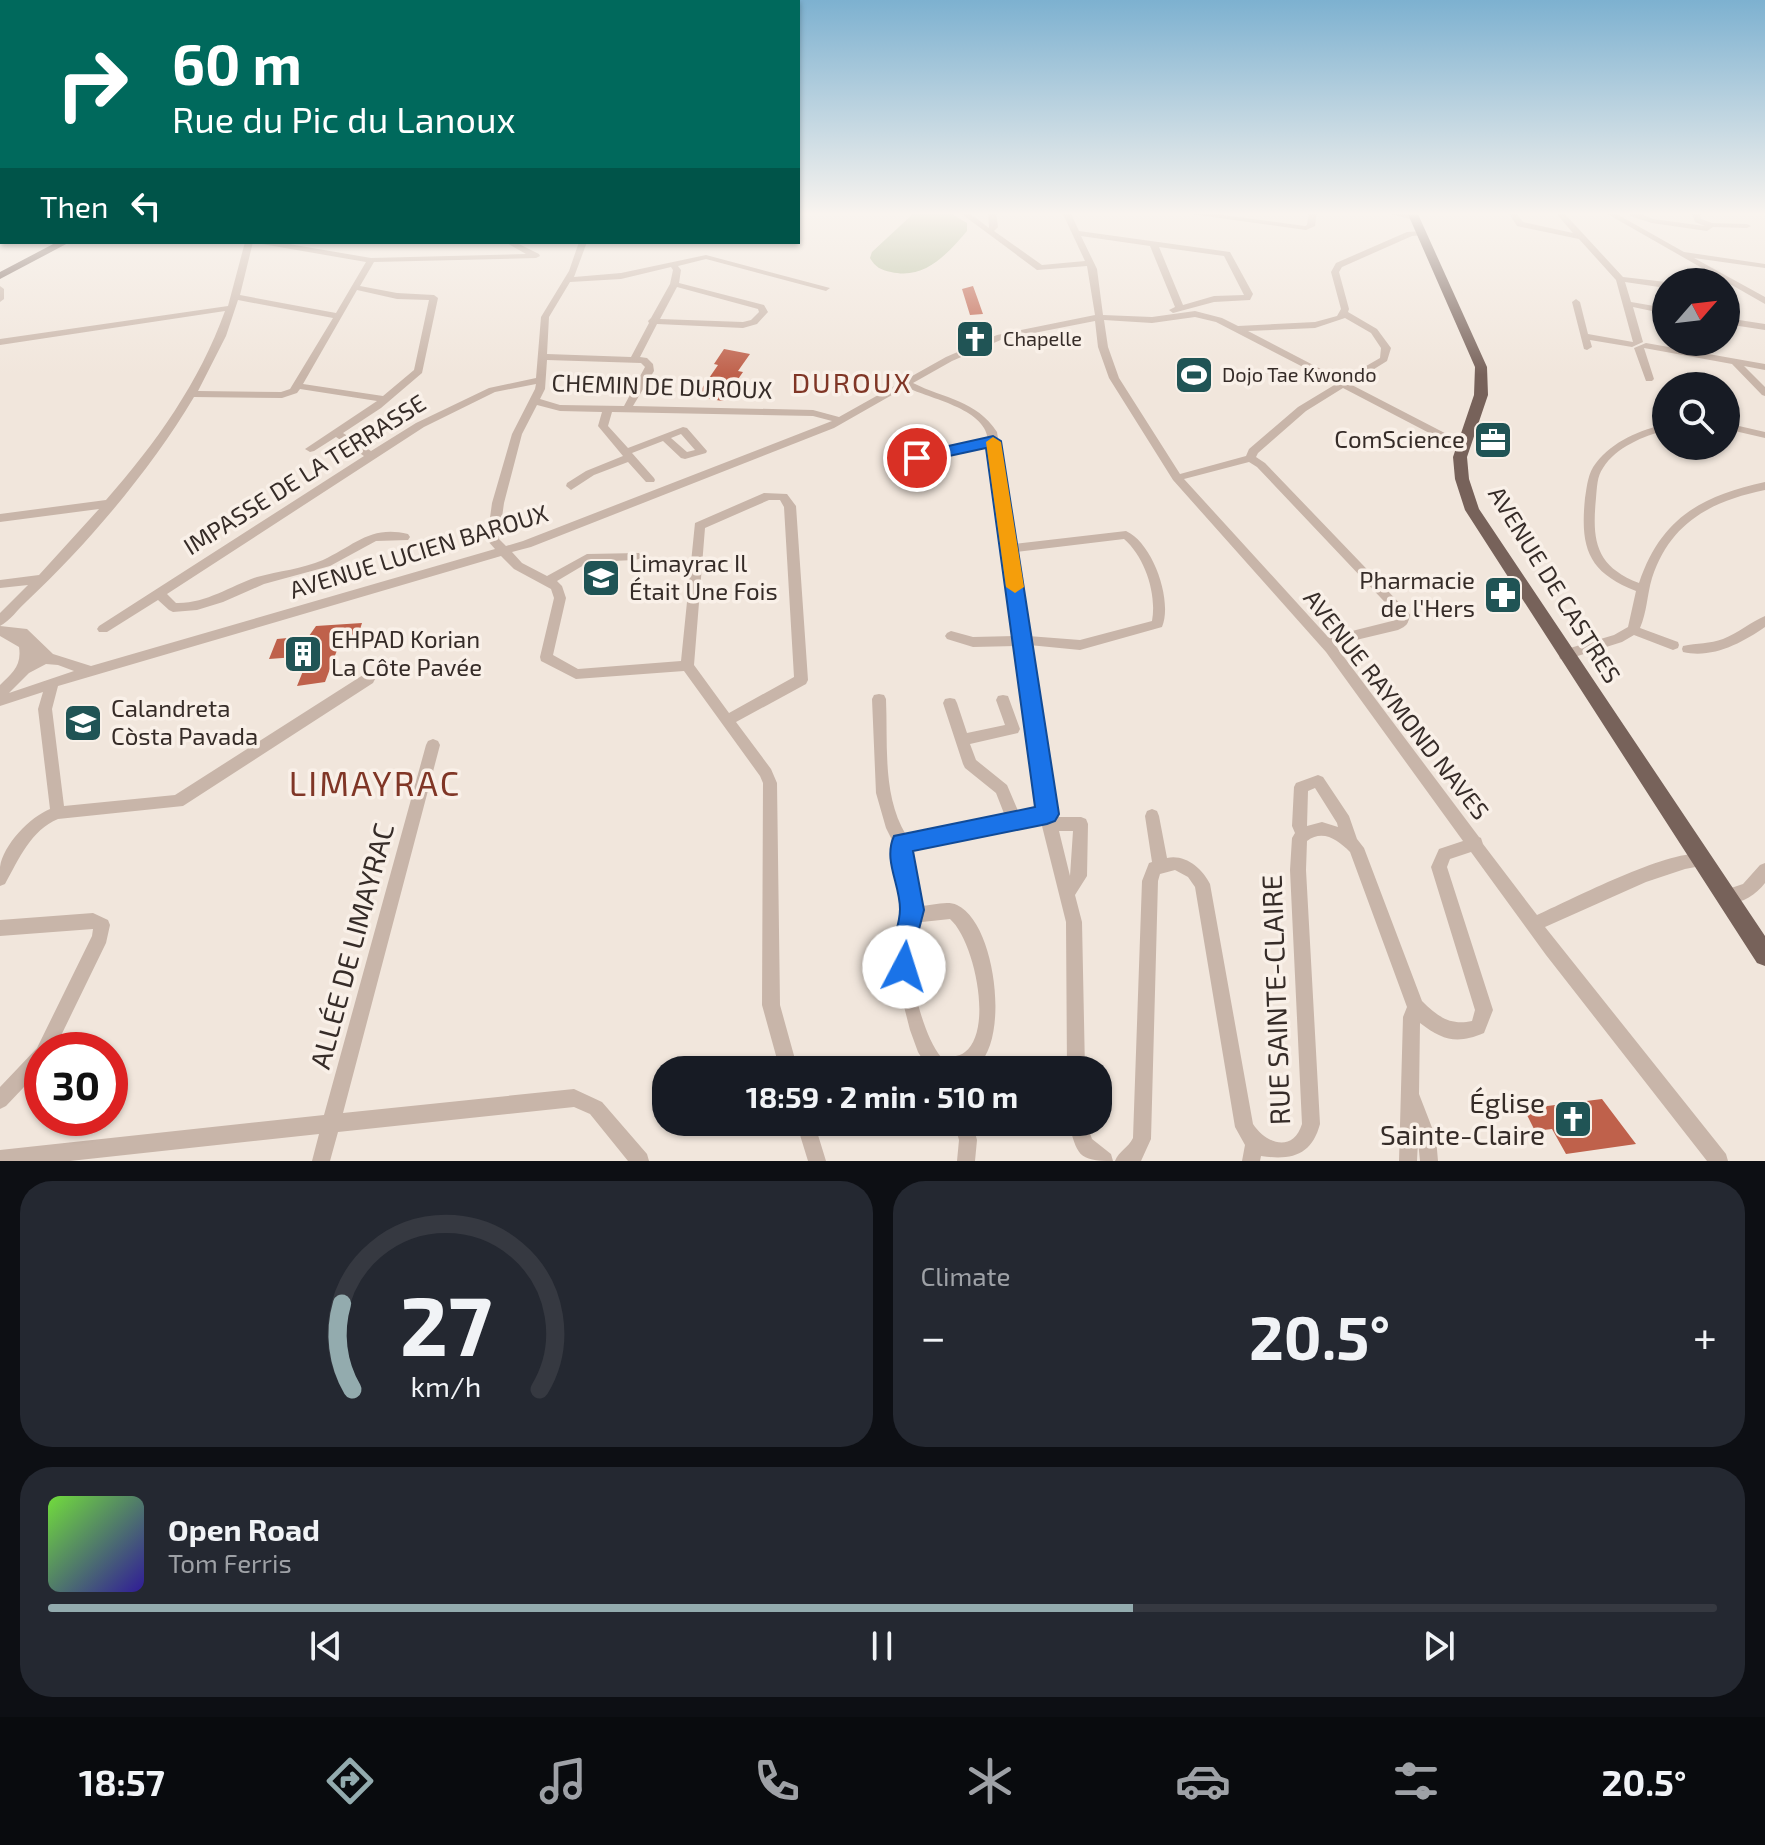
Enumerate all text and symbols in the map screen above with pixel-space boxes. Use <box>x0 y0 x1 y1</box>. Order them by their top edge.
text: 60 m <box>172 29 302 96</box>
icon: right <box>40 32 144 136</box>
text: Rue du Pic du Lanoux <box>172 97 515 140</box>
icon: left <box>124 184 168 228</box>
text: Then <box>40 188 108 224</box>
north arrow <box>1652 268 1740 356</box>
map controls <box>1652 268 1740 460</box>
church icon: Chapelle <box>954 318 996 360</box>
place label: Chapelle <box>1003 326 1082 350</box>
sports icon: Dojo Tae Kwondo <box>1173 354 1215 396</box>
place label: Dojo Tae Kwondo <box>1222 362 1377 386</box>
district label: DUROUX <box>791 365 913 399</box>
street label: CHEMIN DE DUROUX <box>551 367 773 404</box>
button: search <box>1652 372 1740 460</box>
street label: IMPASSE DE LA TERRASSE <box>178 387 431 560</box>
office icon: ComScience <box>1472 419 1514 461</box>
pin <box>883 424 951 492</box>
place label: ComScience <box>1334 424 1465 453</box>
icon: arrive <box>895 436 939 480</box>
street label: AVENUE DE CASTRES <box>1483 481 1628 688</box>
street label: AVENUE LUCIEN BAROUX <box>286 497 552 604</box>
place label: Limayrac Il Était Une Fois <box>629 548 778 605</box>
school or university icon: Limayrac Il Était Une Fois <box>580 557 622 599</box>
place label: Pharmacie de l'Hers <box>1359 565 1475 622</box>
pharmacy icon: Pharmacie de l'Hers <box>1482 574 1524 616</box>
street label: AVENUE RAYMOND NAVES <box>1298 583 1496 825</box>
place label: EHPAD Korian La Côte Pavée <box>331 624 482 681</box>
building icon: EHPAD Korian La Côte Pavée <box>282 633 324 675</box>
place label: Calandreta Còsta Pavada <box>111 693 258 750</box>
school or university icon: Calandreta Còsta Pavada <box>62 702 104 744</box>
district label: LIMAYRAC <box>289 762 461 803</box>
street label: ALLÉE DE LIMAYRAC <box>302 819 400 1072</box>
street label: RUE SAINTE-CLAIRE <box>1254 874 1296 1126</box>
position arrow <box>862 925 946 1009</box>
speed limit sign: 30 <box>24 1032 128 1136</box>
text: 18:59 · 2 min · 510 m <box>746 1078 1018 1114</box>
place label: Église Sainte-Claire <box>1380 1085 1545 1151</box>
church icon: Église Sainte-Claire <box>1552 1098 1594 1140</box>
text: Climate <box>921 1260 1010 1291</box>
text: 27 <box>400 1273 492 1373</box>
text: 20.5° <box>1249 1300 1390 1372</box>
text: − <box>921 1309 946 1362</box>
text: + <box>1693 1309 1717 1362</box>
text: km/h <box>411 1368 482 1403</box>
text: Open Road <box>168 1511 320 1547</box>
text: Tom Ferris <box>168 1547 292 1578</box>
icon: previous <box>304 1624 348 1668</box>
icon: pause <box>860 1624 904 1668</box>
icon: next <box>1417 1624 1461 1668</box>
icon: directions <box>322 1753 378 1809</box>
icon: music <box>535 1753 591 1809</box>
icon: phone <box>749 1753 805 1809</box>
icon: climate <box>962 1753 1018 1809</box>
icon: car <box>1175 1753 1231 1809</box>
icon: filters <box>1388 1753 1444 1809</box>
text: 18:57 <box>79 1760 165 1803</box>
text: 20.5° <box>1602 1760 1686 1803</box>

